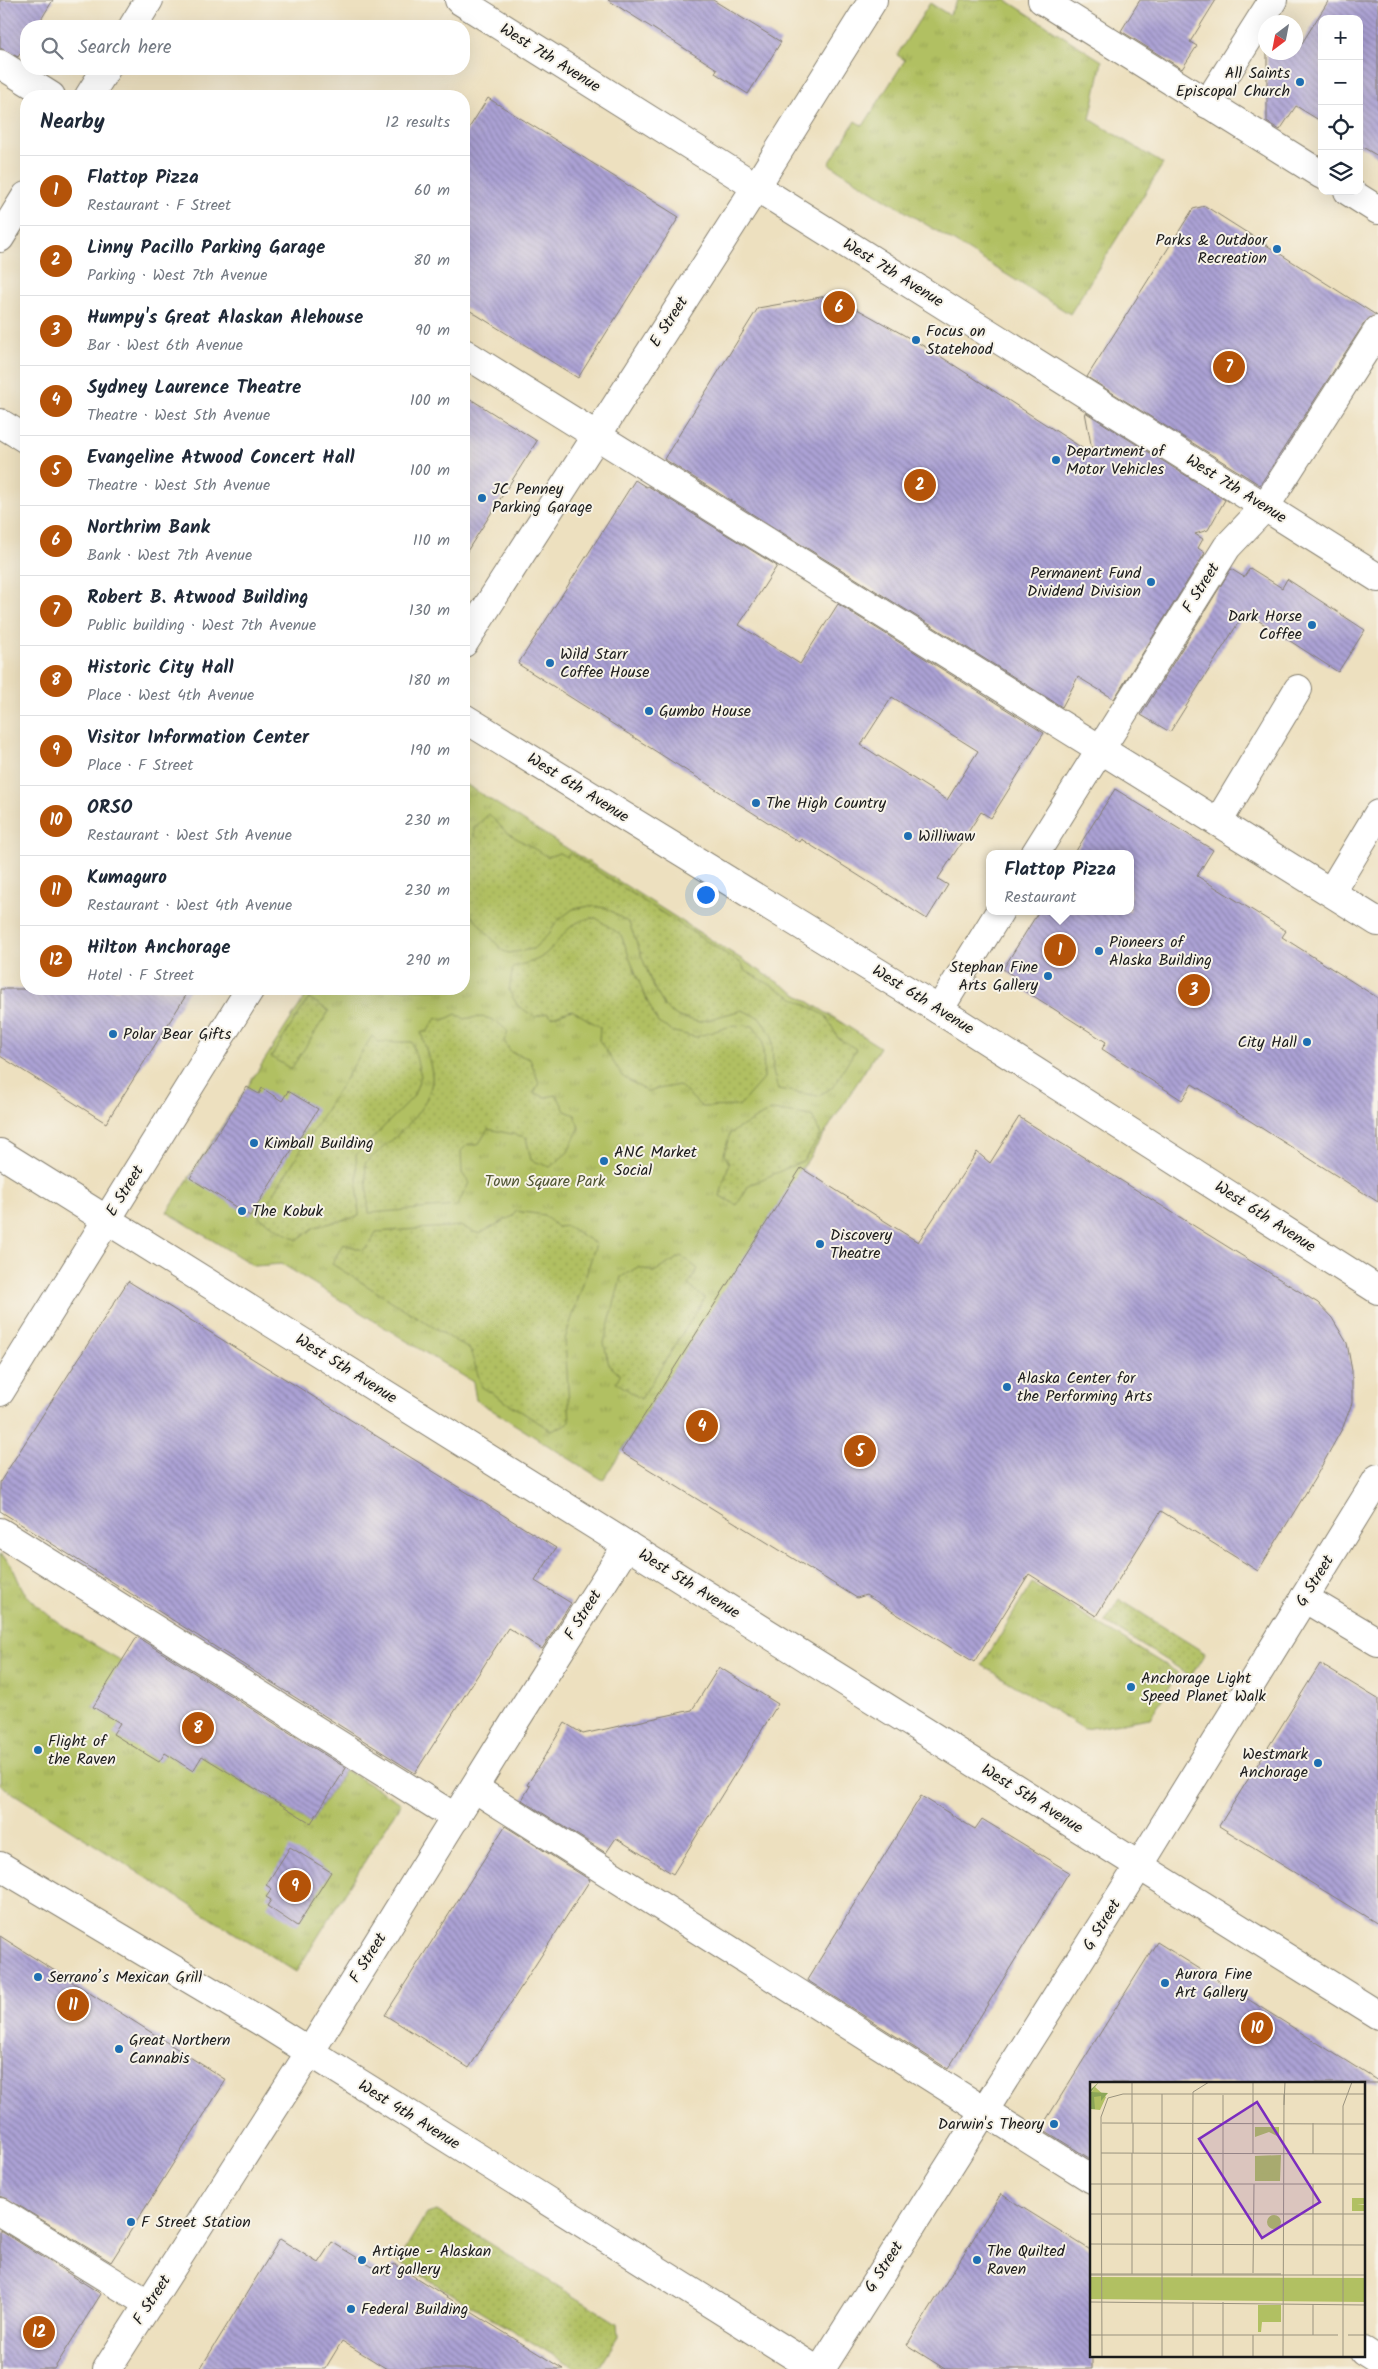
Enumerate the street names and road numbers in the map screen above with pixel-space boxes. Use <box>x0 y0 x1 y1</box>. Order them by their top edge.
street label: West 7th Avenue <box>495 17 605 99</box>
street label: West 7th Avenue <box>838 232 948 314</box>
street label: E Street <box>643 291 695 352</box>
street label: West 7th Avenue <box>1181 448 1291 530</box>
street label: F Street <box>1176 557 1227 618</box>
street label: West 6th Avenue <box>522 747 634 829</box>
street label: West 6th Avenue <box>867 959 979 1041</box>
street label: E Street <box>99 1160 151 1222</box>
street label: West 6th Avenue <box>1209 1175 1321 1259</box>
street label: West 5th Avenue <box>290 1328 402 1410</box>
street label: West 5th Avenue <box>633 1543 745 1625</box>
street label: G Street <box>1289 1550 1341 1612</box>
street label: F Street <box>558 1584 609 1645</box>
street label: West 5th Avenue <box>976 1758 1088 1840</box>
street label: G Street <box>1076 1894 1128 1956</box>
street label: F Street <box>343 1927 394 1988</box>
street label: West 4th Avenue <box>353 2074 465 2156</box>
street label: G Street <box>858 2236 910 2298</box>
street label: F Street <box>126 2269 178 2330</box>

